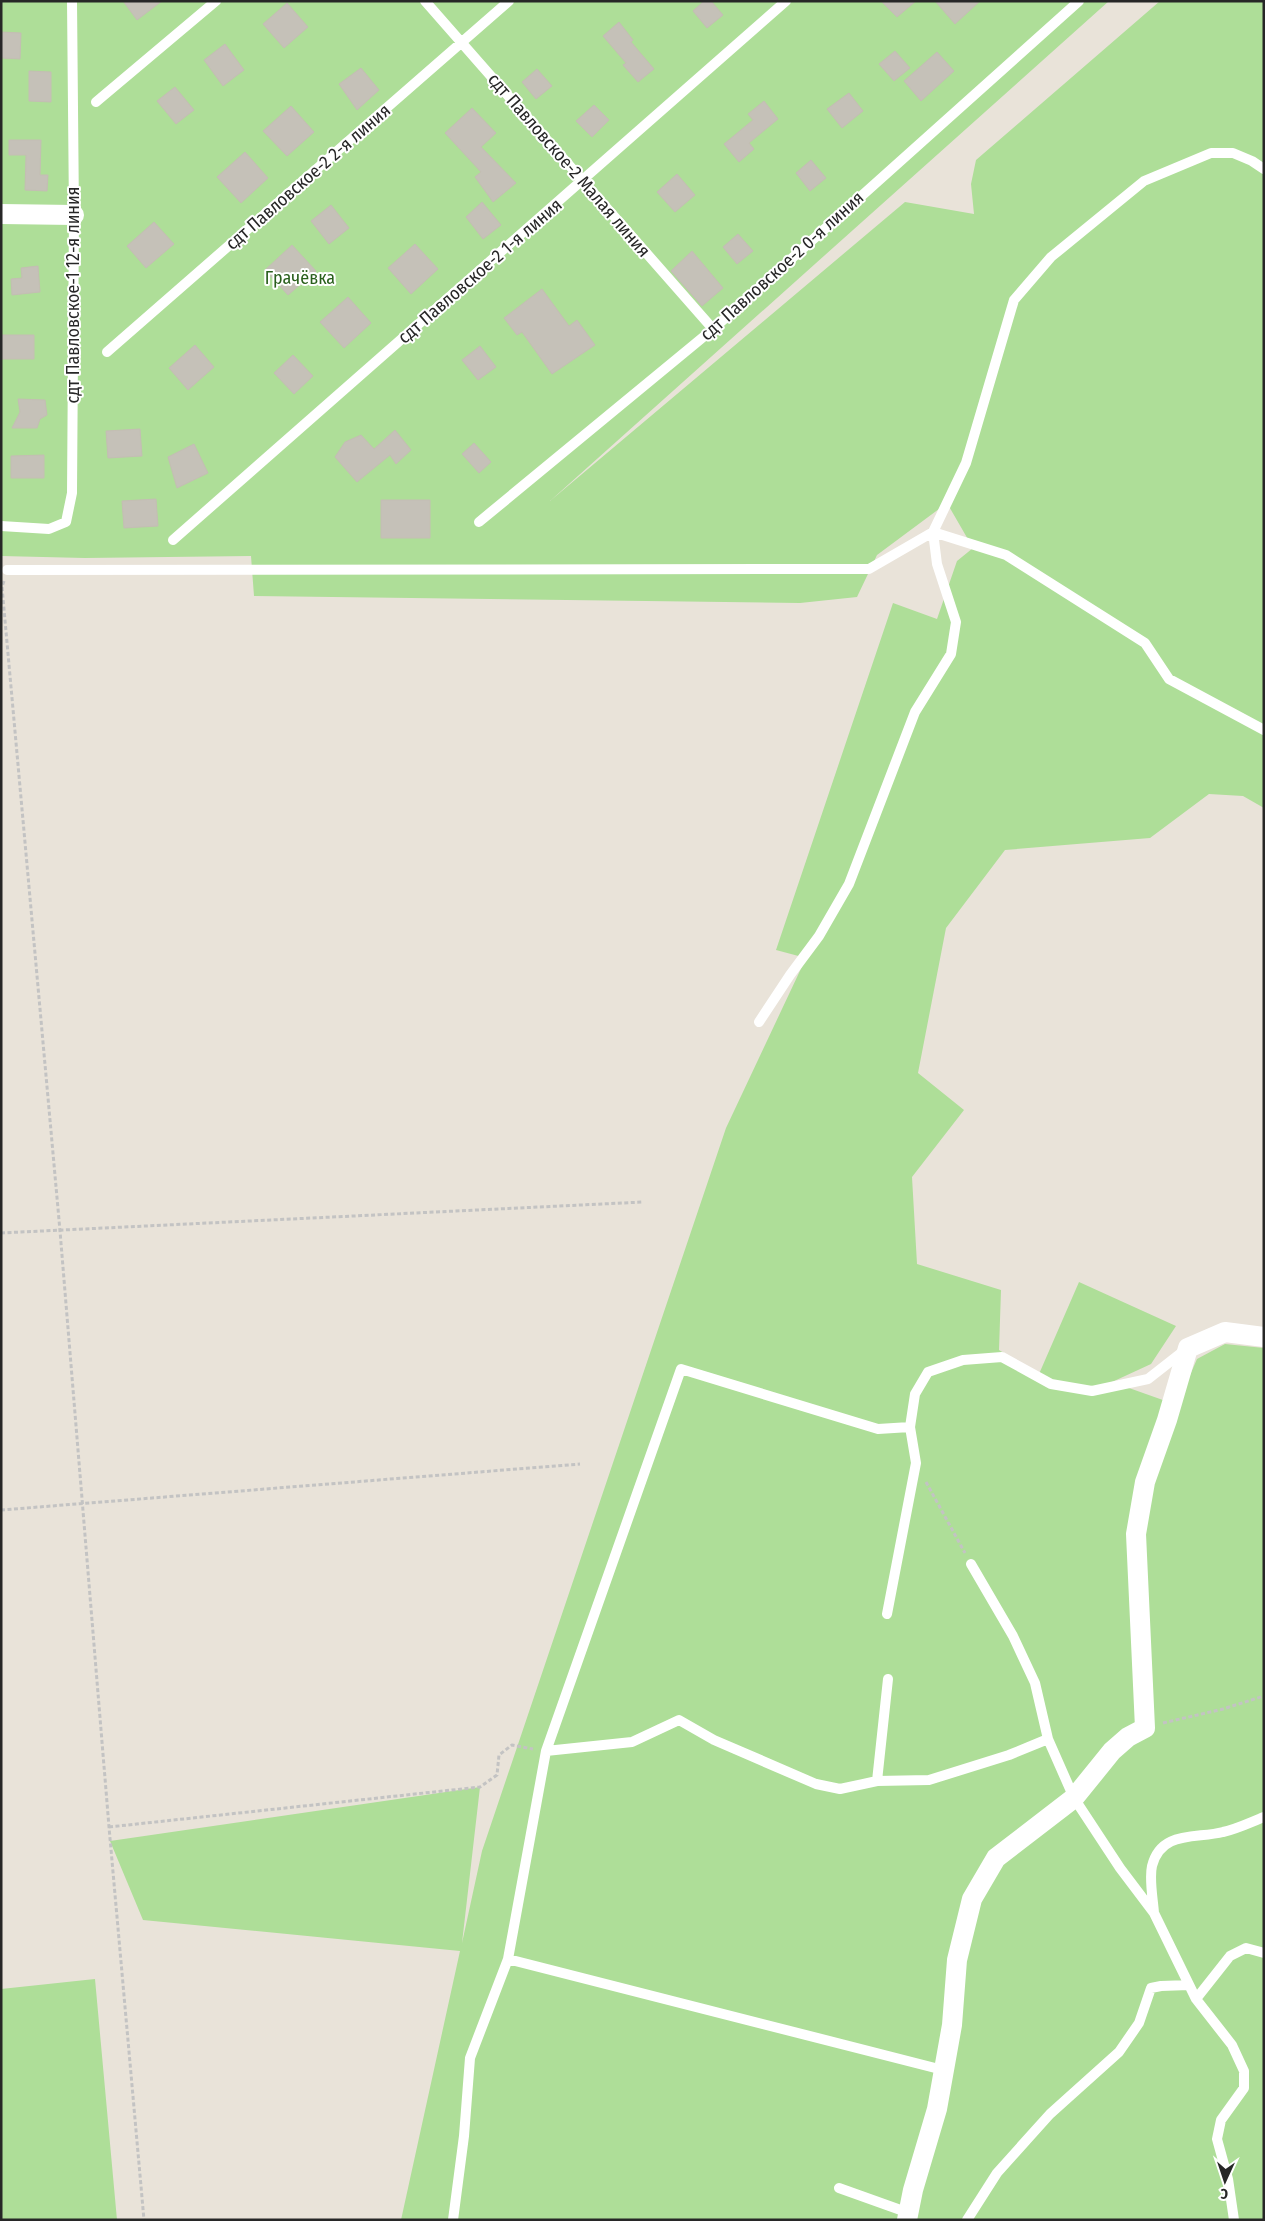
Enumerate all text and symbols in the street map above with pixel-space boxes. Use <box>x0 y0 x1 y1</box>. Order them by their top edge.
street label: сдт Павловское-2 Малая линия <box>483 69 655 261</box>
street label: сдт Павловское-2 2-я линия <box>221 99 395 255</box>
street label: сдт Павловское-1 12-я линия <box>62 186 84 404</box>
street label: сдт Павловское-2 0-я линия <box>696 187 868 345</box>
street label: сдт Павловское-2 1-я линия <box>393 194 567 348</box>
park label: Грачёвка <box>265 267 335 289</box>
north arrow <box>1200 2156 1250 2206</box>
text: С <box>1220 2185 1228 2202</box>

